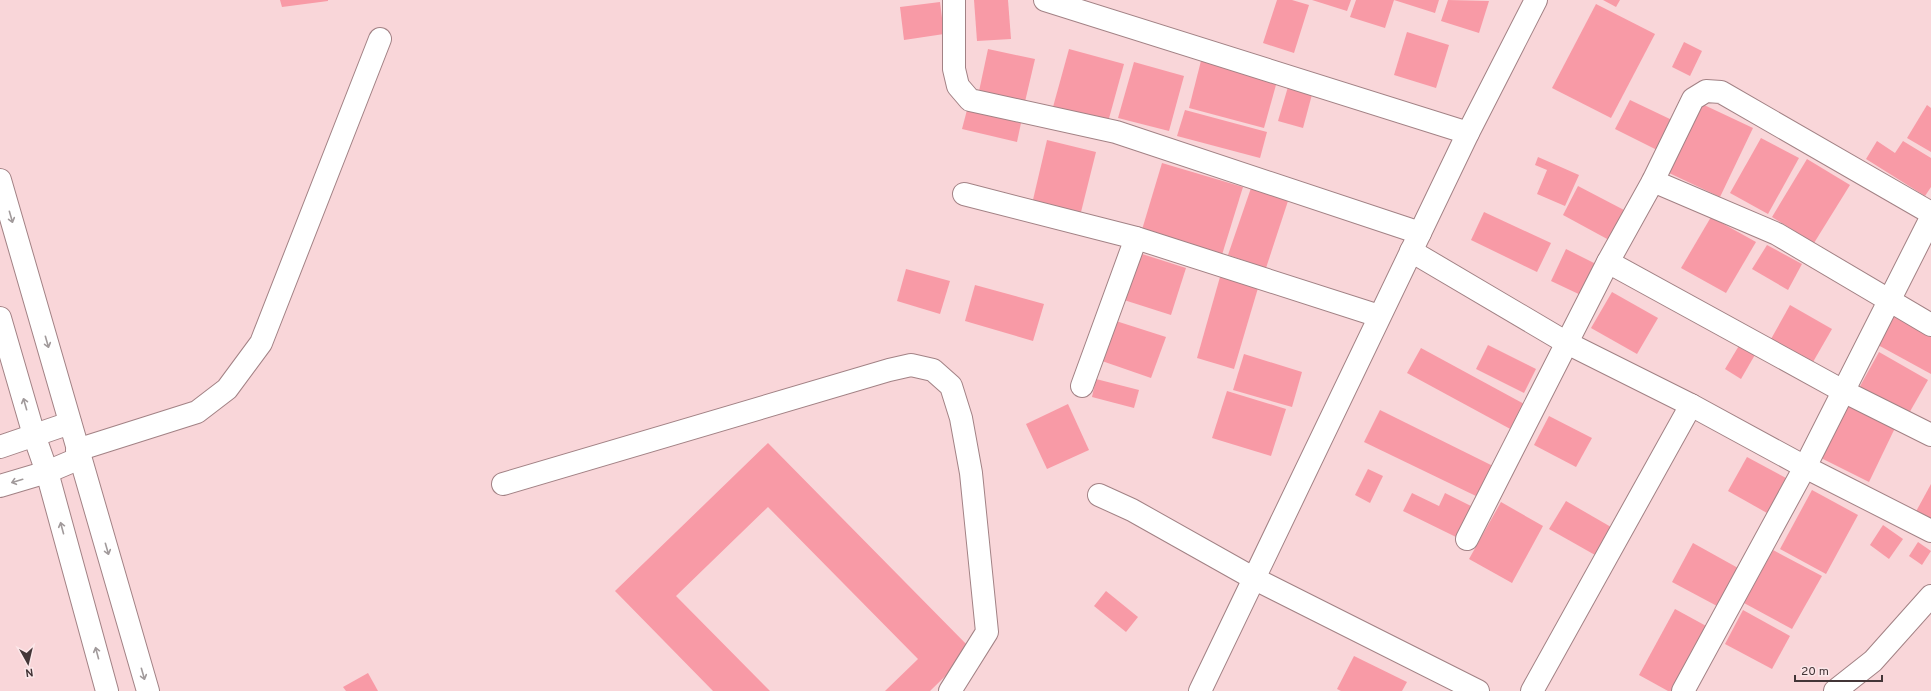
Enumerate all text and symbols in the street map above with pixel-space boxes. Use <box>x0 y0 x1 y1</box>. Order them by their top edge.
one-way arrow <box>8 210 15 223</box>
one-way arrow <box>44 335 51 348</box>
one-way arrow <box>21 397 28 410</box>
one-way arrow <box>11 478 24 485</box>
one-way arrow <box>58 522 65 535</box>
one-way arrow <box>104 542 111 555</box>
north arrow <box>8 643 48 683</box>
one-way arrow <box>93 647 100 660</box>
scale bar <box>1795 657 1882 683</box>
text: N <box>24 664 34 679</box>
text: 20 m <box>1801 664 1829 680</box>
one-way arrow <box>140 667 147 680</box>

